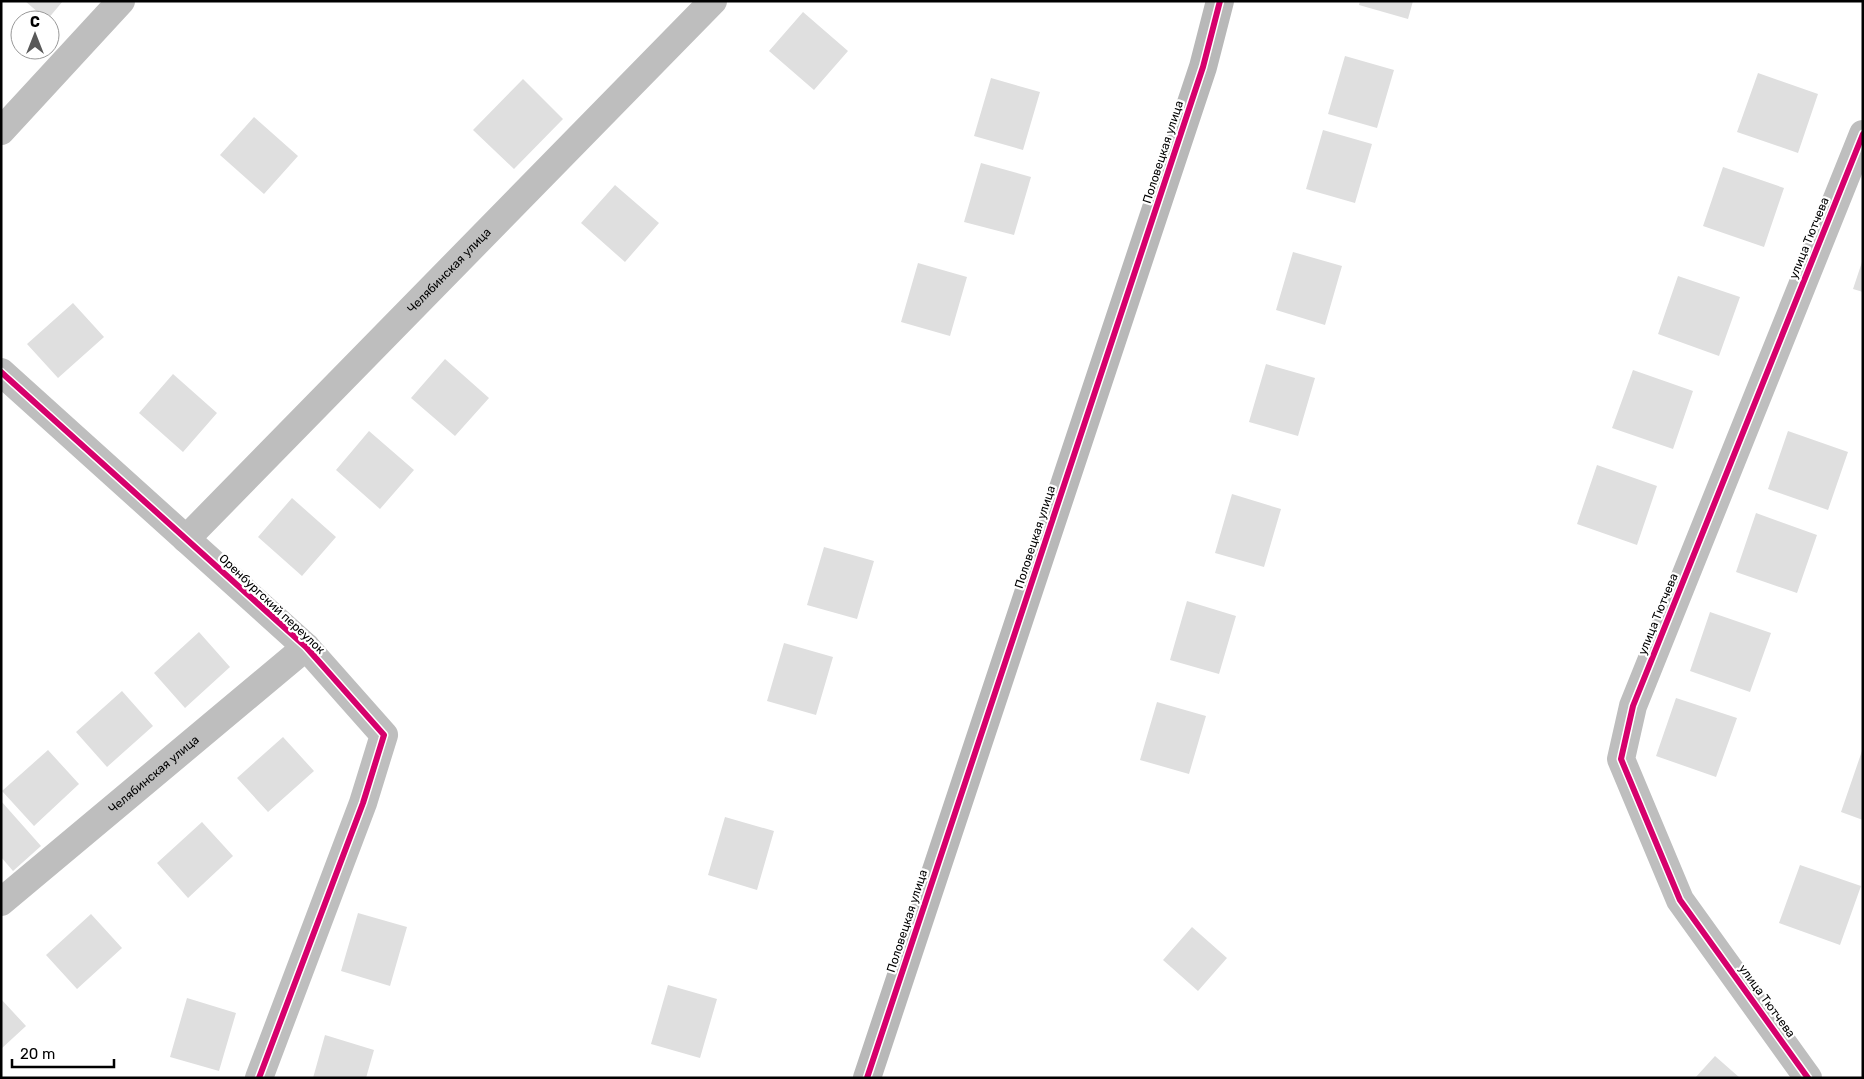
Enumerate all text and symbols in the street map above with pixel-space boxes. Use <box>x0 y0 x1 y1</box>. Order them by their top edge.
north arrow <box>10 10 60 60</box>
text: С <box>30 14 40 31</box>
street label: Половецкая улица <box>1140 99 1186 205</box>
street label: улица Тютчева <box>1786 195 1832 281</box>
street label: Челябинская улица <box>404 225 494 316</box>
street label: Половецкая улица <box>1012 484 1058 590</box>
street label: Оренбургский переулок <box>216 551 328 657</box>
street label: улица Тютчева <box>1635 571 1681 657</box>
street label: Челябинская улица <box>106 733 202 816</box>
street label: Половецкая улица <box>884 868 930 974</box>
street label: улица Тютчева <box>1736 962 1798 1040</box>
scale bar <box>12 1036 115 1068</box>
text: 20 m <box>20 1045 55 1063</box>

